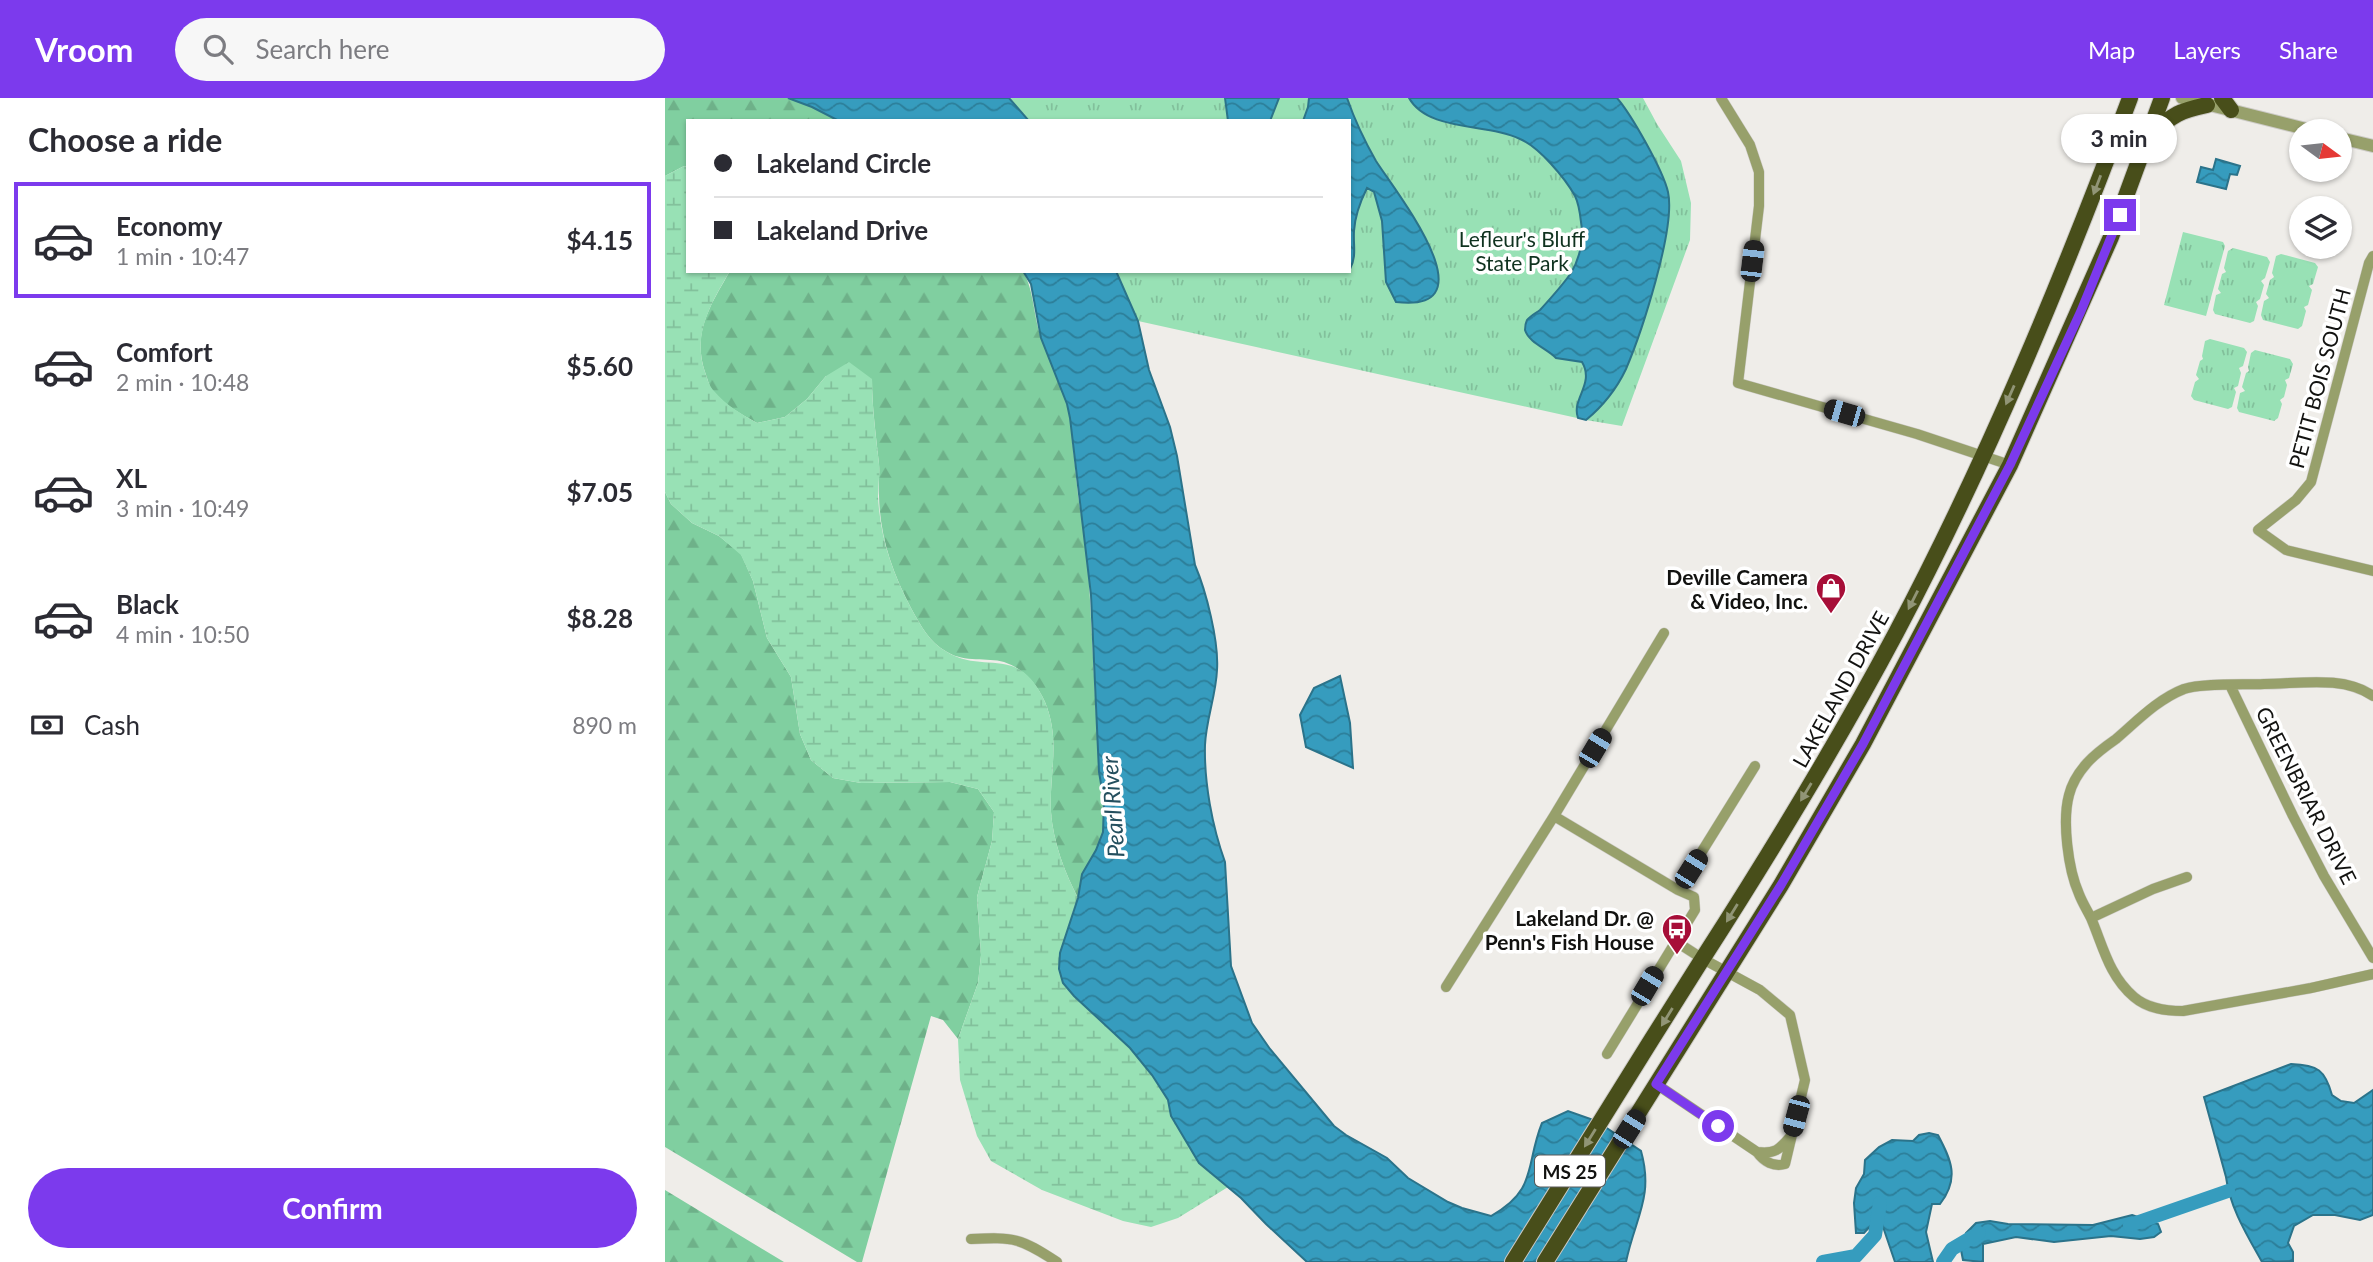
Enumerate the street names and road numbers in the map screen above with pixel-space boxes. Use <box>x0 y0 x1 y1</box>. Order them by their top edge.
street label: PETIT BOIS SOUTH <box>2283 285 2355 471</box>
street label: LAKELAND DRIVE <box>1787 607 1893 771</box>
street label: GREENBRIAR DRIVE <box>2251 702 2363 888</box>
road number: MS 25 <box>1535 1156 1605 1186</box>

